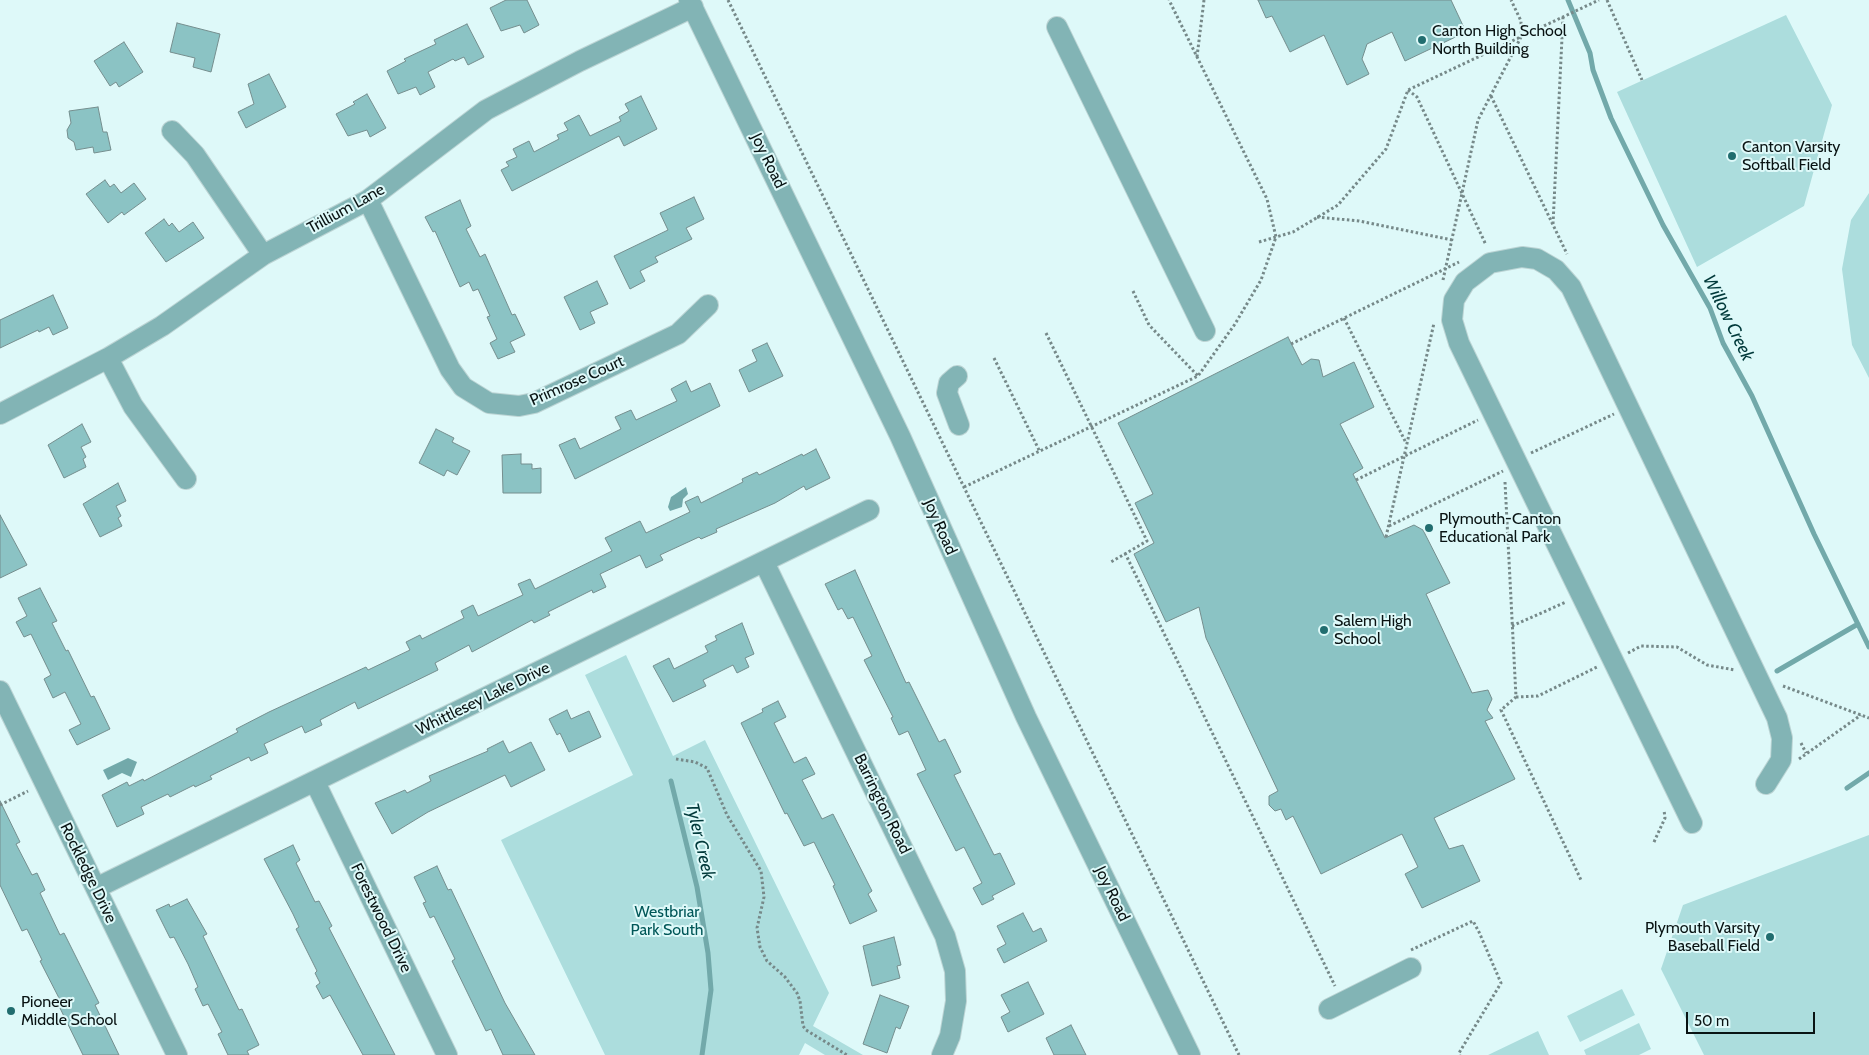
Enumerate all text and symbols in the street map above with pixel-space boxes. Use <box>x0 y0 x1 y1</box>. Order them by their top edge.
place label: Canton High School North Building <box>1432 21 1566 59</box>
marker: Canton High School North Building <box>1416 34 1428 46</box>
street label: Joy Road <box>746 130 790 192</box>
place label: Canton Varsity Softball Field <box>1742 137 1840 175</box>
marker: Canton Varsity Softball Field <box>1726 150 1738 162</box>
street label: Trillium Lane <box>304 180 388 238</box>
water label: Willow Creek <box>1698 271 1758 365</box>
street label: Primrose Court <box>527 352 627 410</box>
street label: Joy Road <box>919 496 961 558</box>
place label: Plymouth-Canton Educational Park <box>1439 509 1561 547</box>
marker: Plymouth-Canton Educational Park <box>1423 522 1435 534</box>
place label: Salem High School <box>1334 611 1412 649</box>
marker: Salem High School <box>1318 624 1330 636</box>
street label: Whittlesey Lake Drive <box>413 658 553 740</box>
street label: Barrington Road <box>849 751 915 857</box>
water label: Tyler Creek <box>681 801 719 881</box>
street label: Rockledge Drive <box>55 820 121 926</box>
street label: Forestwood Drive <box>346 860 416 976</box>
street label: Joy Road <box>1090 863 1134 925</box>
park label: Westbriar Park South <box>630 902 704 940</box>
place label: Plymouth Varsity Baseball Field <box>1645 918 1760 956</box>
marker: Plymouth Varsity Baseball Field <box>1764 931 1776 943</box>
place label: Pioneer Middle School <box>21 992 117 1030</box>
scale bar <box>1689 1002 1818 1034</box>
marker: Pioneer Middle School <box>5 1005 17 1017</box>
text: 50 m <box>1694 1012 1729 1030</box>

